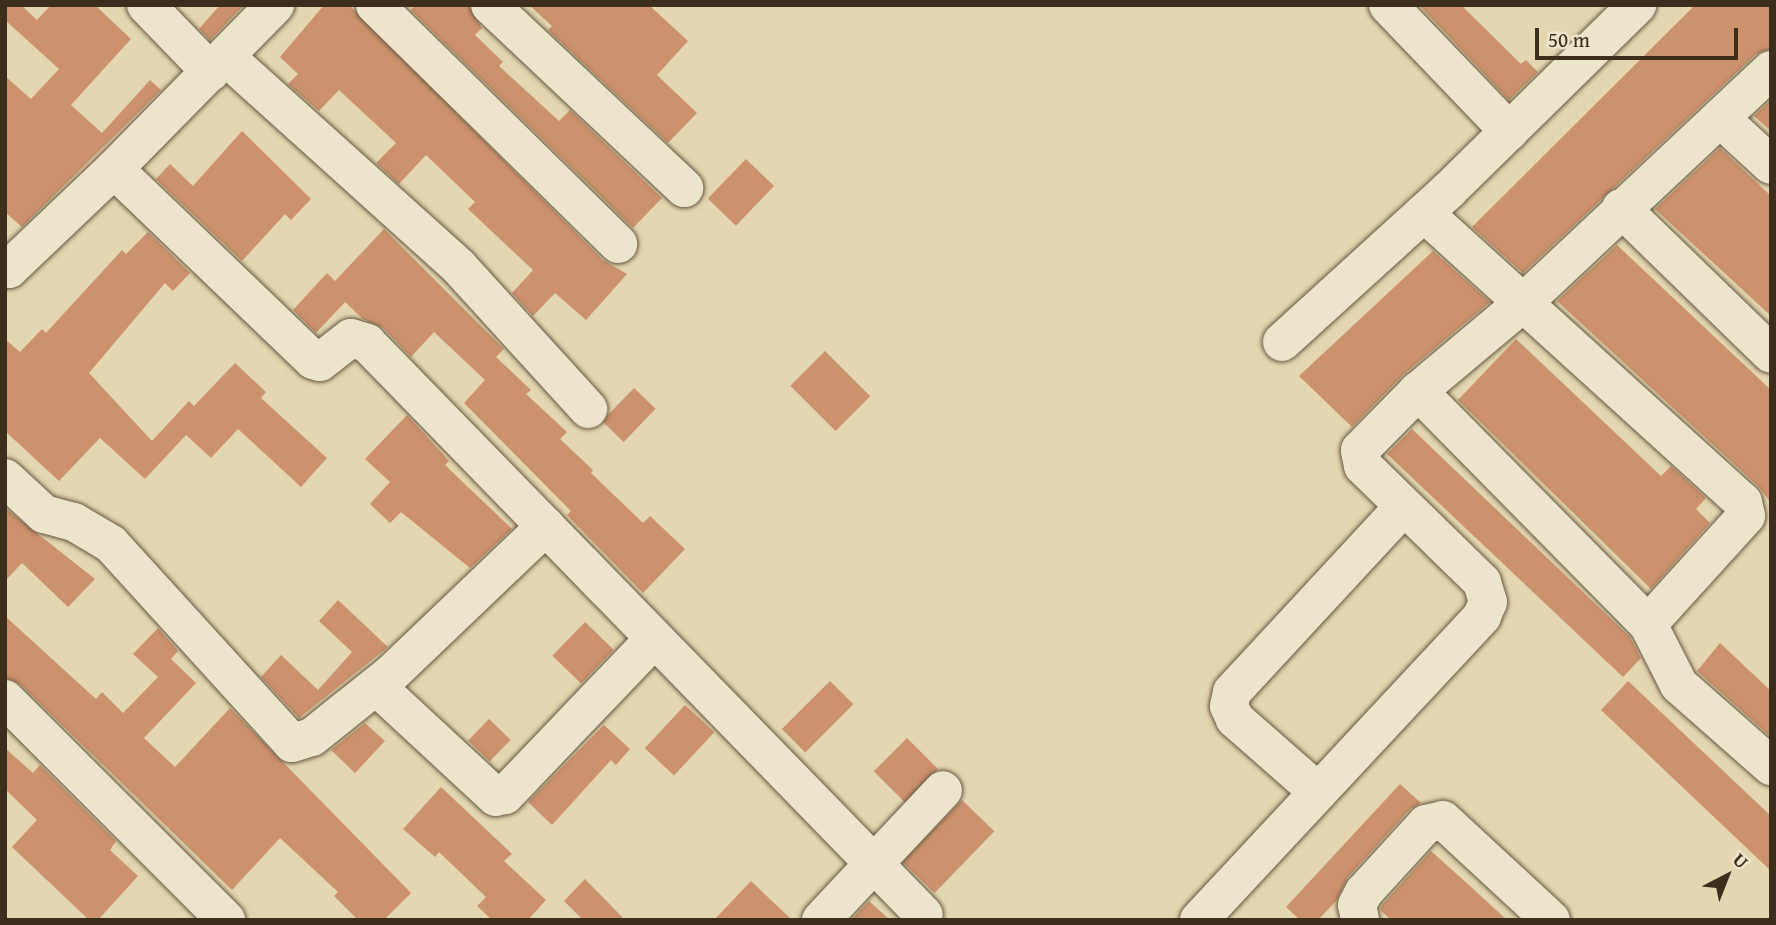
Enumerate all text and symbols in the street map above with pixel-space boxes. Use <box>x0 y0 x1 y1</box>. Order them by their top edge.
scale bar <box>1538 14 1741 58</box>
text: 50 m <box>1548 24 1590 55</box>
north arrow <box>1692 841 1762 911</box>
text: U <box>1727 846 1755 875</box>

